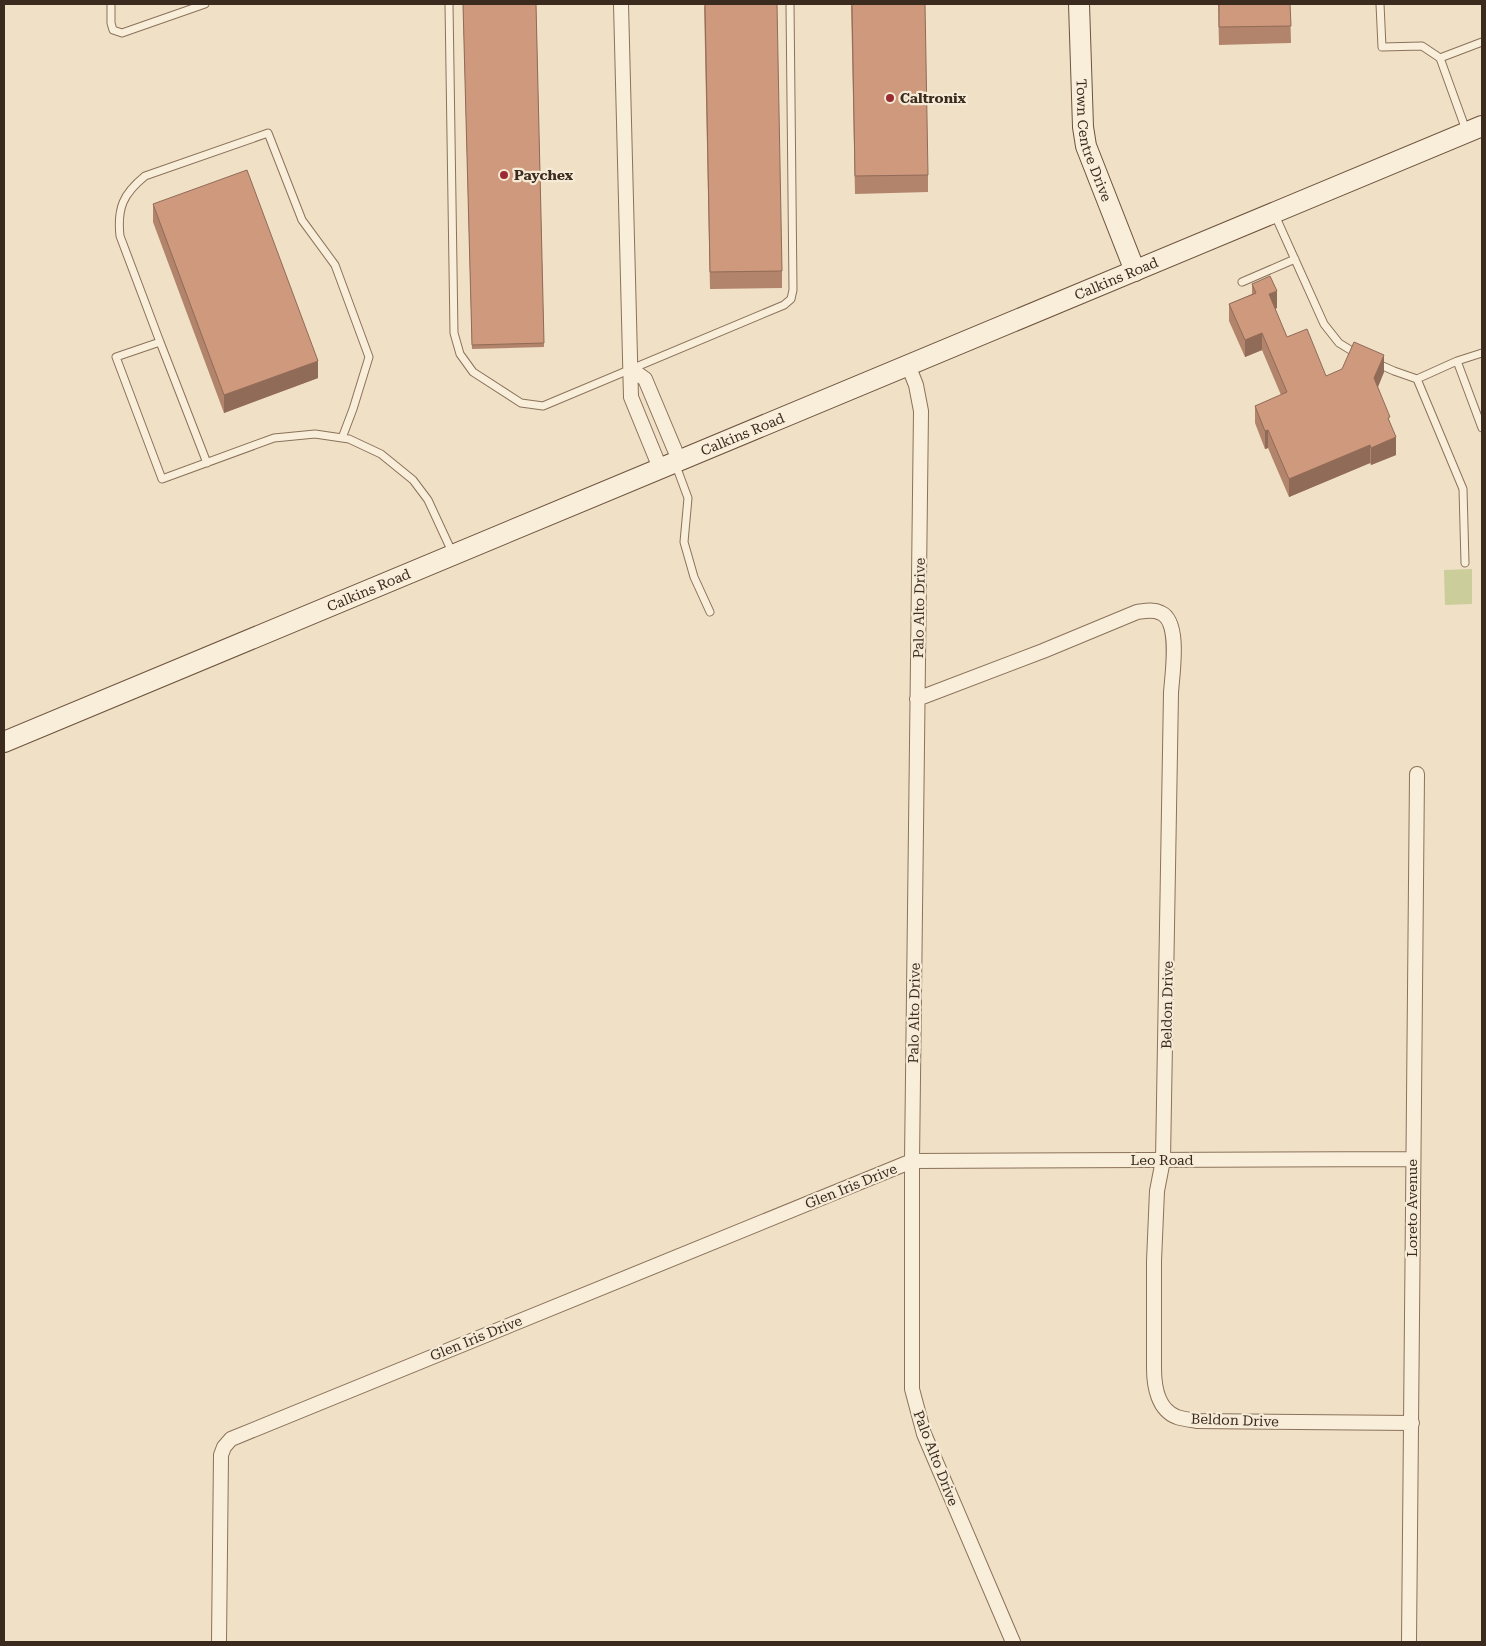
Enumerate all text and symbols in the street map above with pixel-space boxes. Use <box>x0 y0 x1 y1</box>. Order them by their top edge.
street label: Town Centre Drive <box>1073 78 1115 204</box>
place label: Caltronix <box>900 90 967 106</box>
marker: Caltronix <box>884 92 896 104</box>
place label: Paychex <box>514 167 574 183</box>
marker: Paychex <box>498 169 510 181</box>
street label: Calkins Road <box>1072 254 1160 303</box>
street label: Calkins Road <box>698 410 787 459</box>
street label: Palo Alto Drive <box>910 557 928 659</box>
street label: Calkins Road <box>324 566 413 615</box>
street label: Beldon Drive <box>1158 961 1176 1049</box>
street label: Palo Alto Drive <box>905 962 923 1064</box>
street label: Leo Road <box>1130 1152 1194 1168</box>
street label: Loreto Avenue <box>1404 1159 1420 1257</box>
street label: Glen Iris Drive <box>803 1160 900 1212</box>
street label: Glen Iris Drive <box>428 1312 525 1364</box>
street label: Palo Alto Drive <box>910 1408 962 1508</box>
street label: Beldon Drive <box>1191 1410 1280 1430</box>

